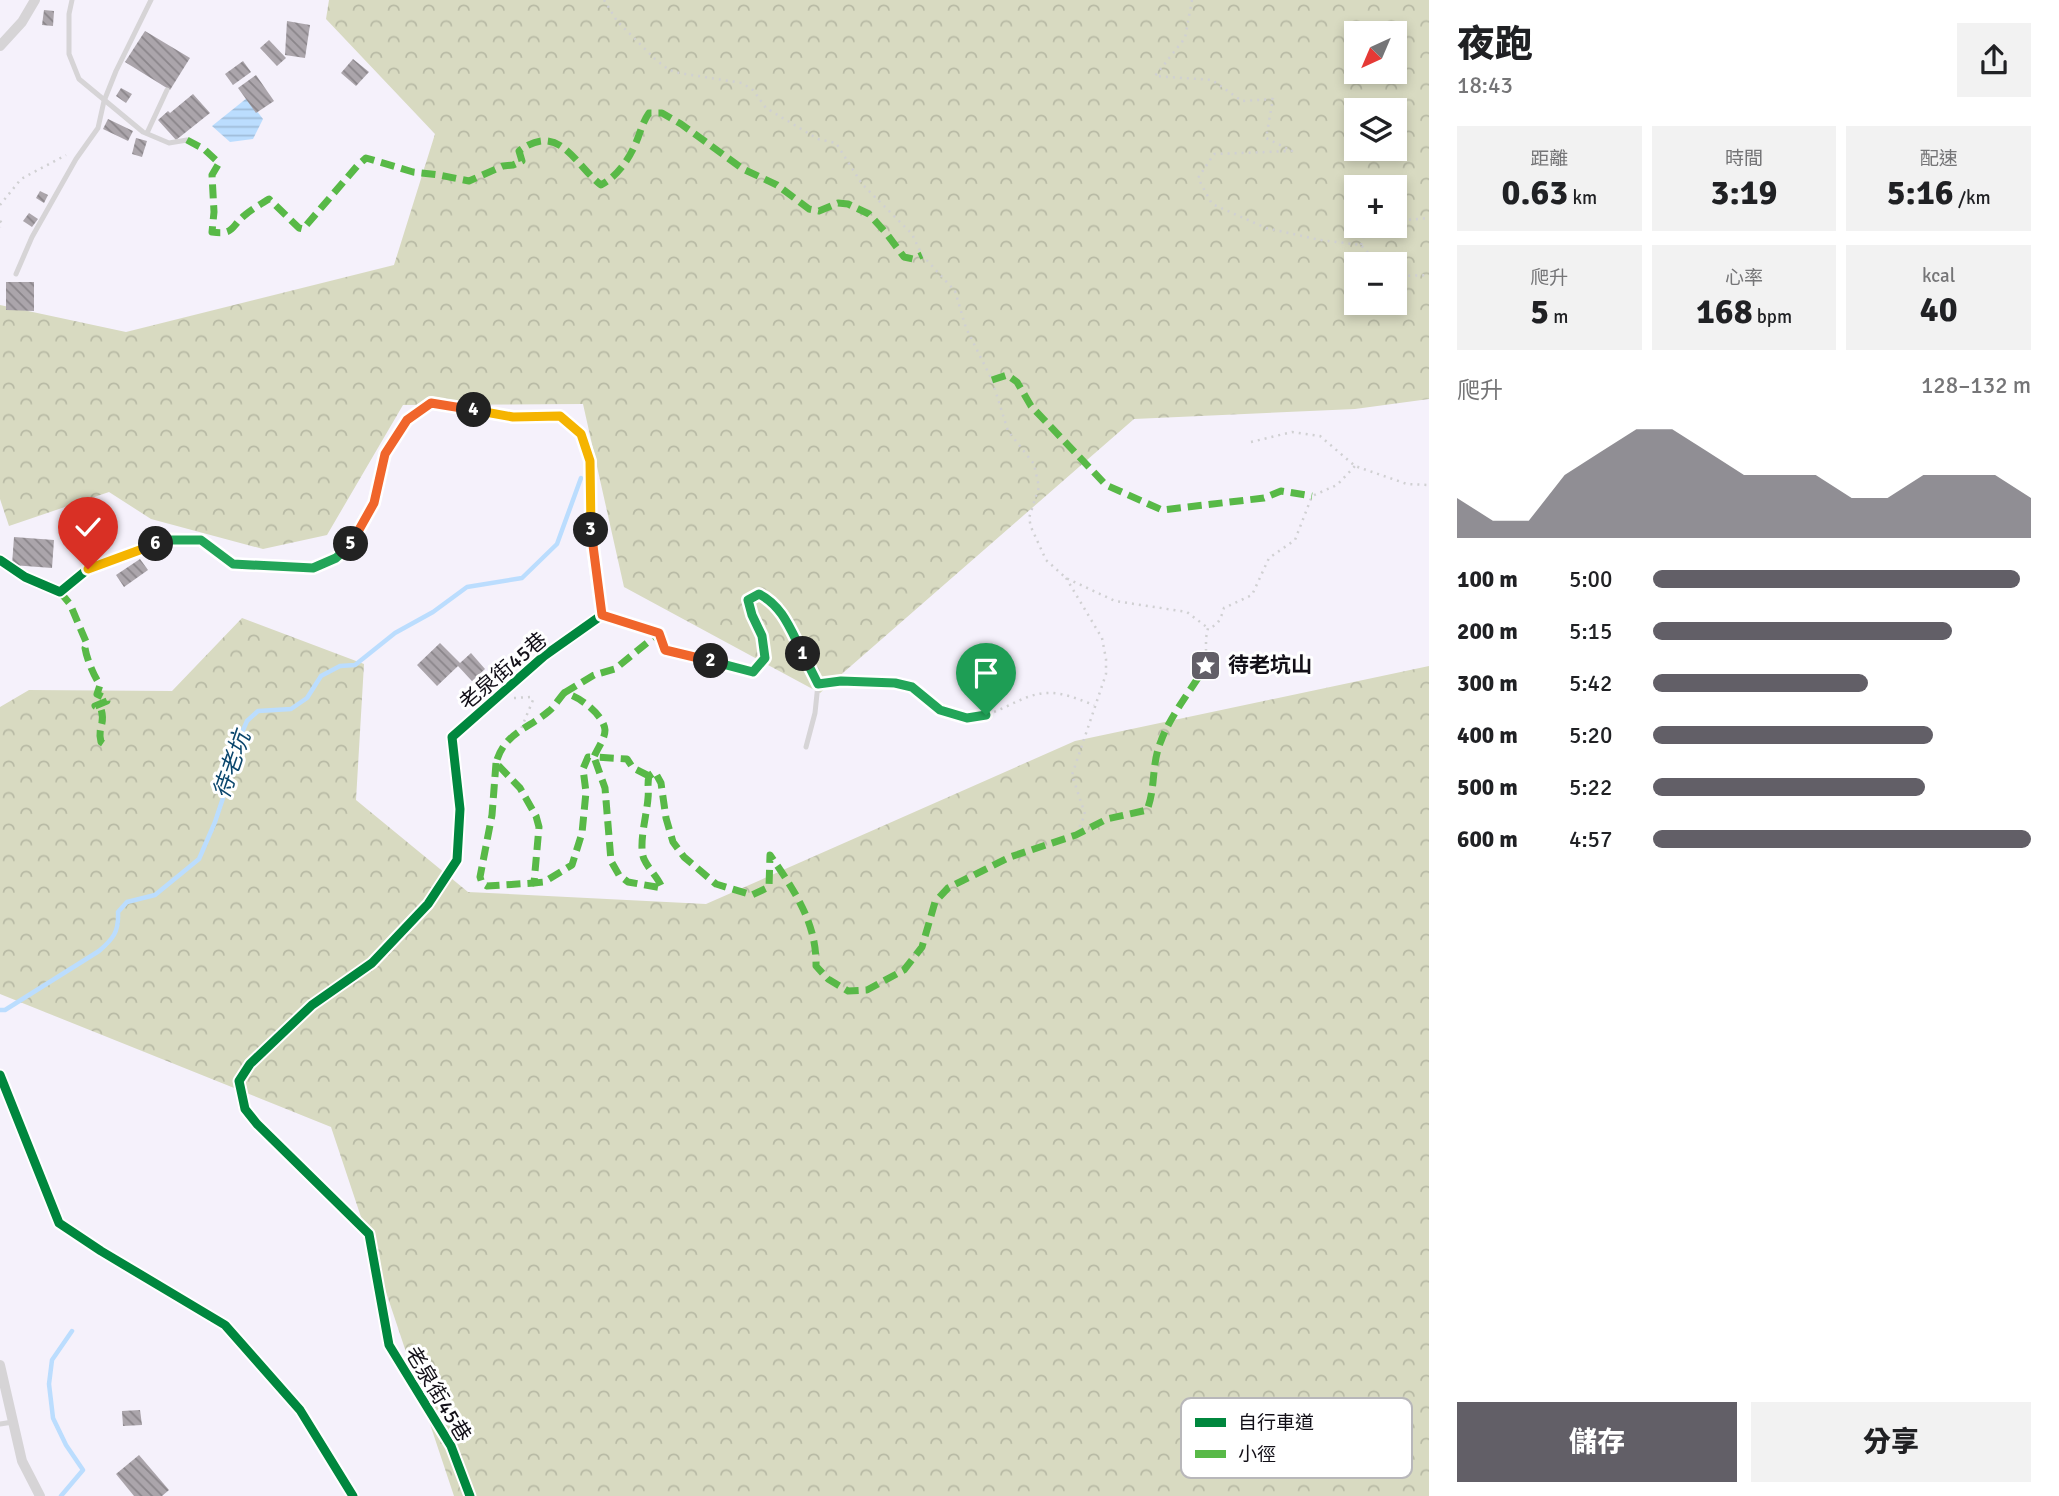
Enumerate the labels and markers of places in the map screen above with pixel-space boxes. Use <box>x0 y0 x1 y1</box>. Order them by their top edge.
pin: 4 <box>456 392 491 428</box>
pin <box>58 497 118 569</box>
pin: 3 <box>574 512 608 548</box>
pin: 6 <box>138 526 174 562</box>
pin: 5 <box>334 526 368 562</box>
pin: 1 <box>786 636 820 672</box>
pin <box>956 643 1016 715</box>
pin: 2 <box>694 644 728 678</box>
place icon: 待老坑山 <box>1188 648 1222 682</box>
place label: 待老坑山 <box>1228 652 1312 678</box>

